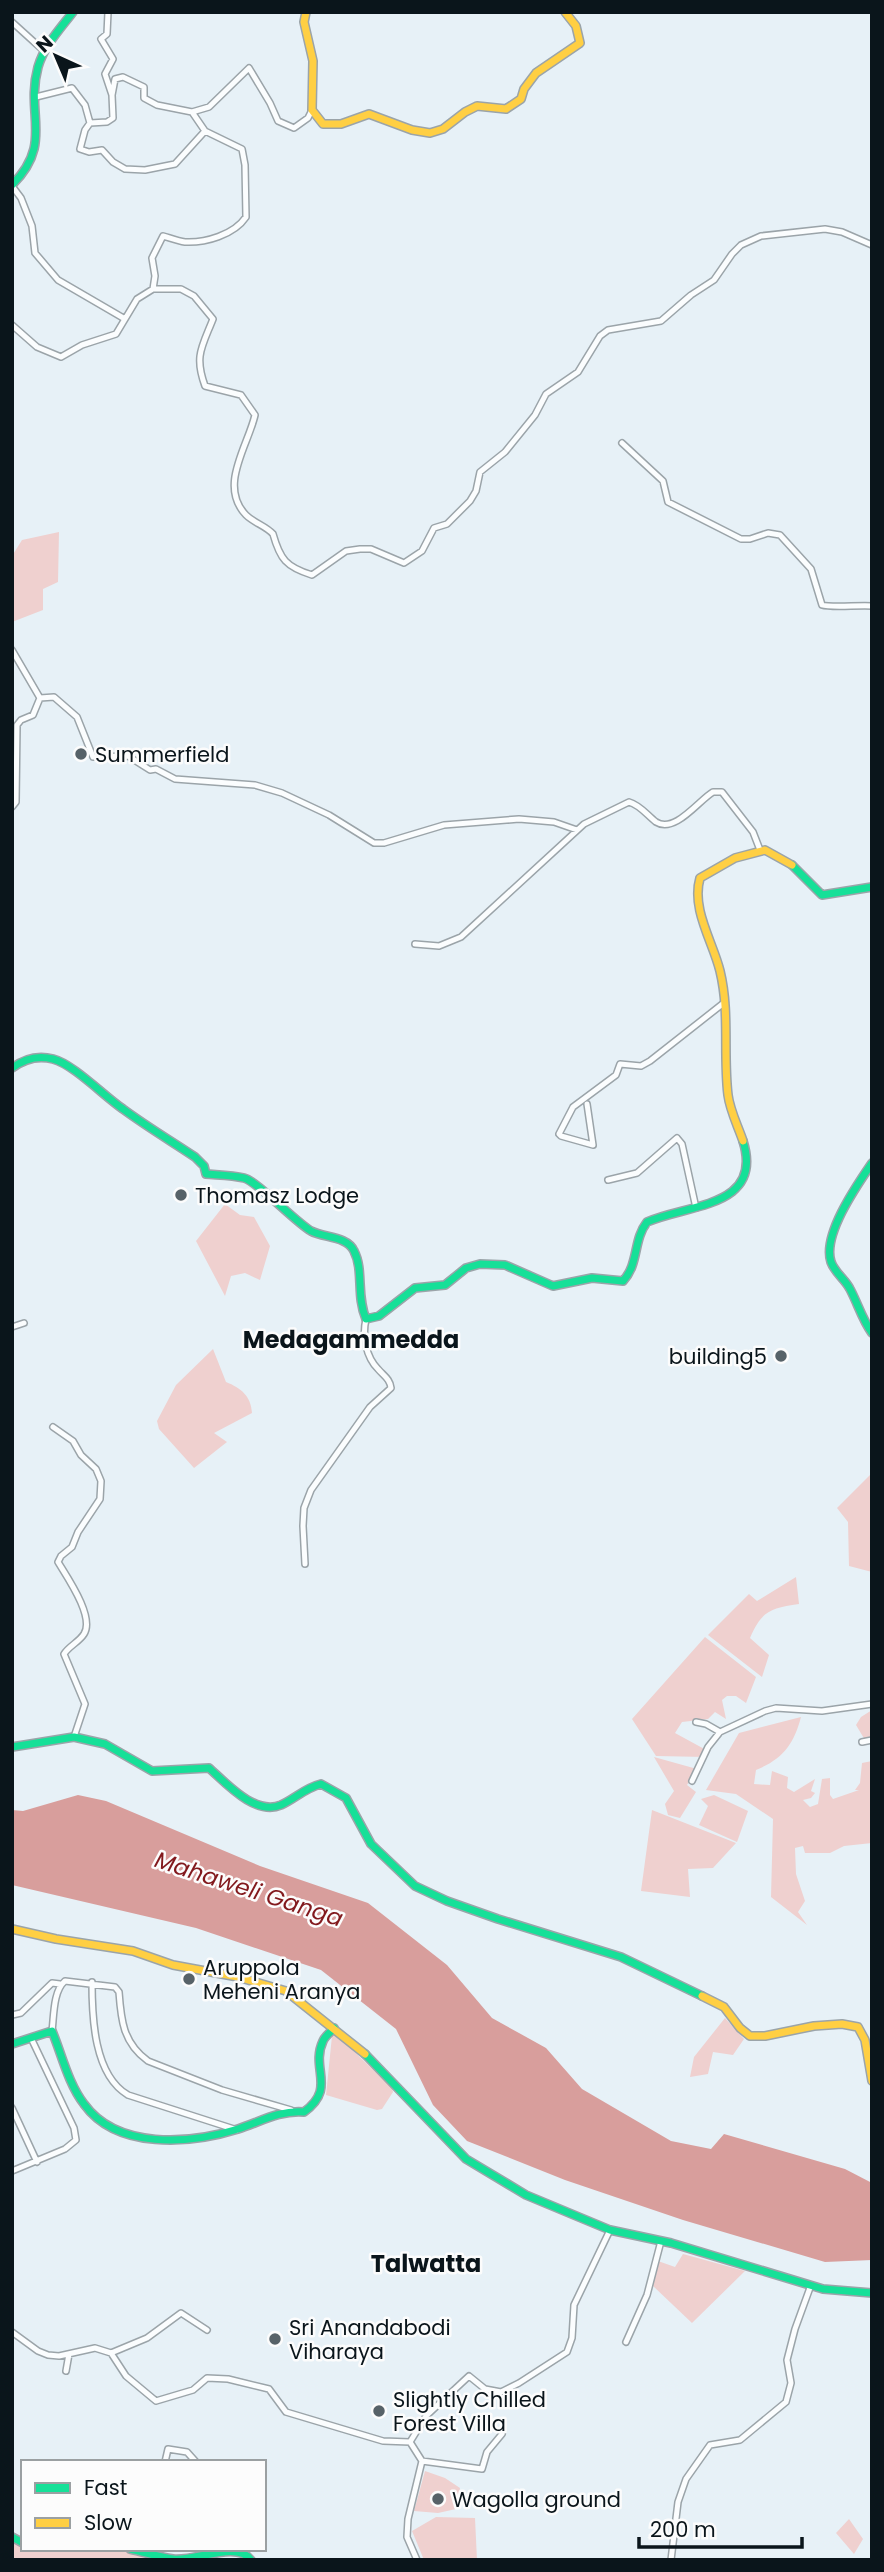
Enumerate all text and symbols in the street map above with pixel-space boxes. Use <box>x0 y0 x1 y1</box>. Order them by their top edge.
north arrow <box>21 21 91 91</box>
text: N <box>30 29 59 59</box>
place label: Summerfield <box>95 740 229 769</box>
marker: Summerfield <box>73 746 89 762</box>
place label: Thomasz Lodge <box>195 1181 359 1210</box>
marker: Thomasz Lodge <box>173 1187 189 1203</box>
district label: Medagammedda <box>243 1323 459 1356</box>
place label: building5 <box>669 1342 767 1371</box>
marker: building5 <box>773 1348 789 1364</box>
water label: Mahaweli Ganga <box>151 1843 347 1935</box>
place label: Aruppola Meheni Aranya <box>203 1953 360 2006</box>
marker: Aruppola Meheni Aranya <box>181 1971 197 1987</box>
district label: Talwatta <box>371 2247 481 2280</box>
place label: Sri Anandabodi Viharaya <box>289 2313 451 2366</box>
marker: Sri Anandabodi Viharaya <box>267 2331 283 2347</box>
place label: Slightly Chilled Forest Villa <box>393 2385 546 2438</box>
marker: Slightly Chilled Forest Villa <box>371 2403 387 2419</box>
legend <box>21 2460 266 2551</box>
text: Fast <box>84 2473 127 2502</box>
place label: Wagolla ground <box>452 2485 621 2514</box>
marker: Wagolla ground <box>430 2491 446 2507</box>
scale bar <box>639 2506 802 2550</box>
text: Slow <box>84 2508 132 2537</box>
text: 200 m <box>650 2515 716 2544</box>

